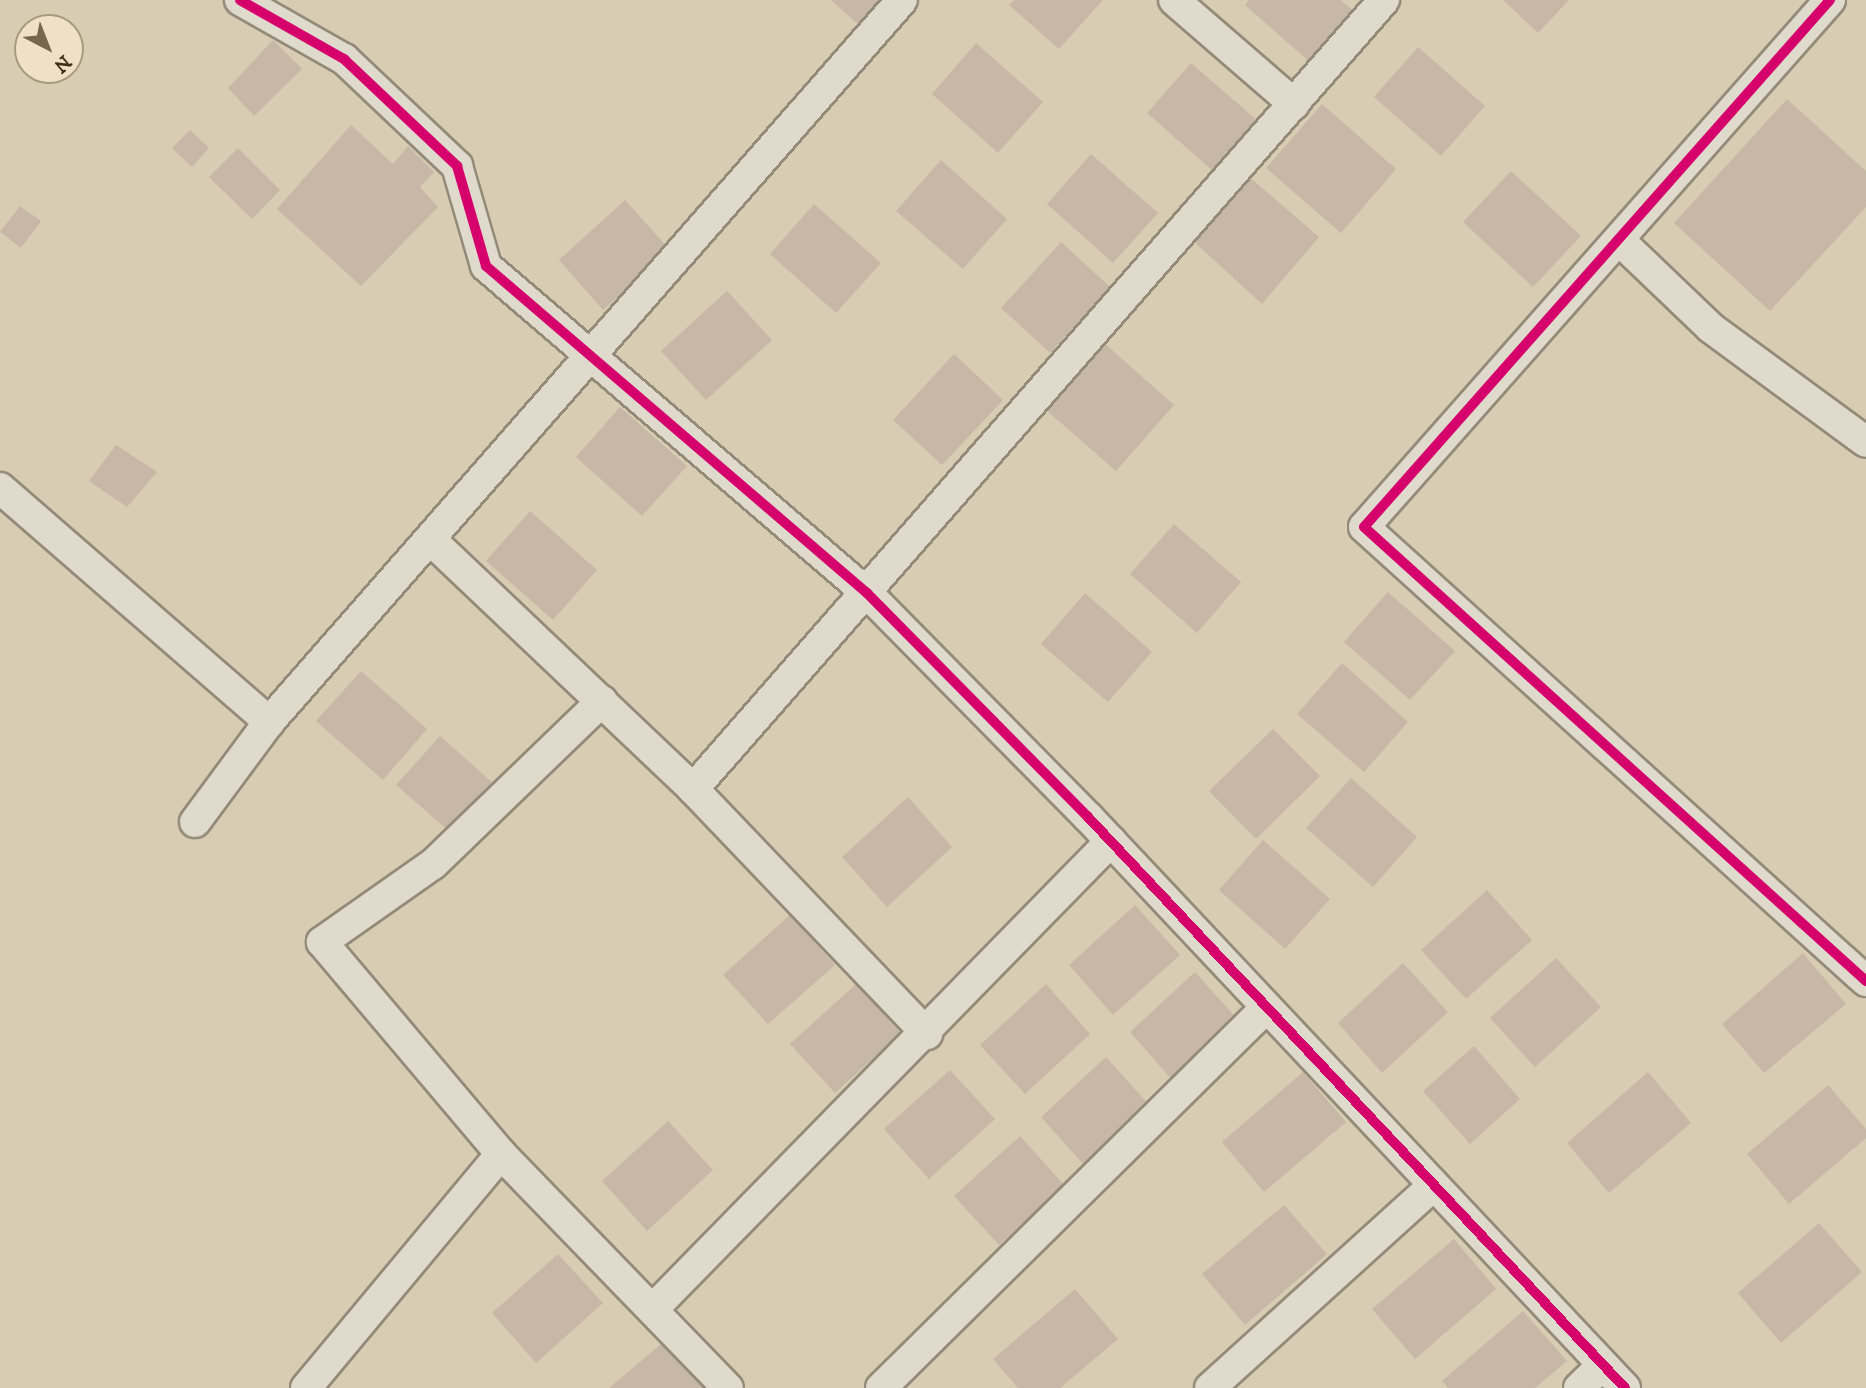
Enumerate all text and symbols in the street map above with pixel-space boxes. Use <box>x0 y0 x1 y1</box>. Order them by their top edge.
north arrow <box>14 14 84 84</box>
text: N <box>49 50 76 77</box>

